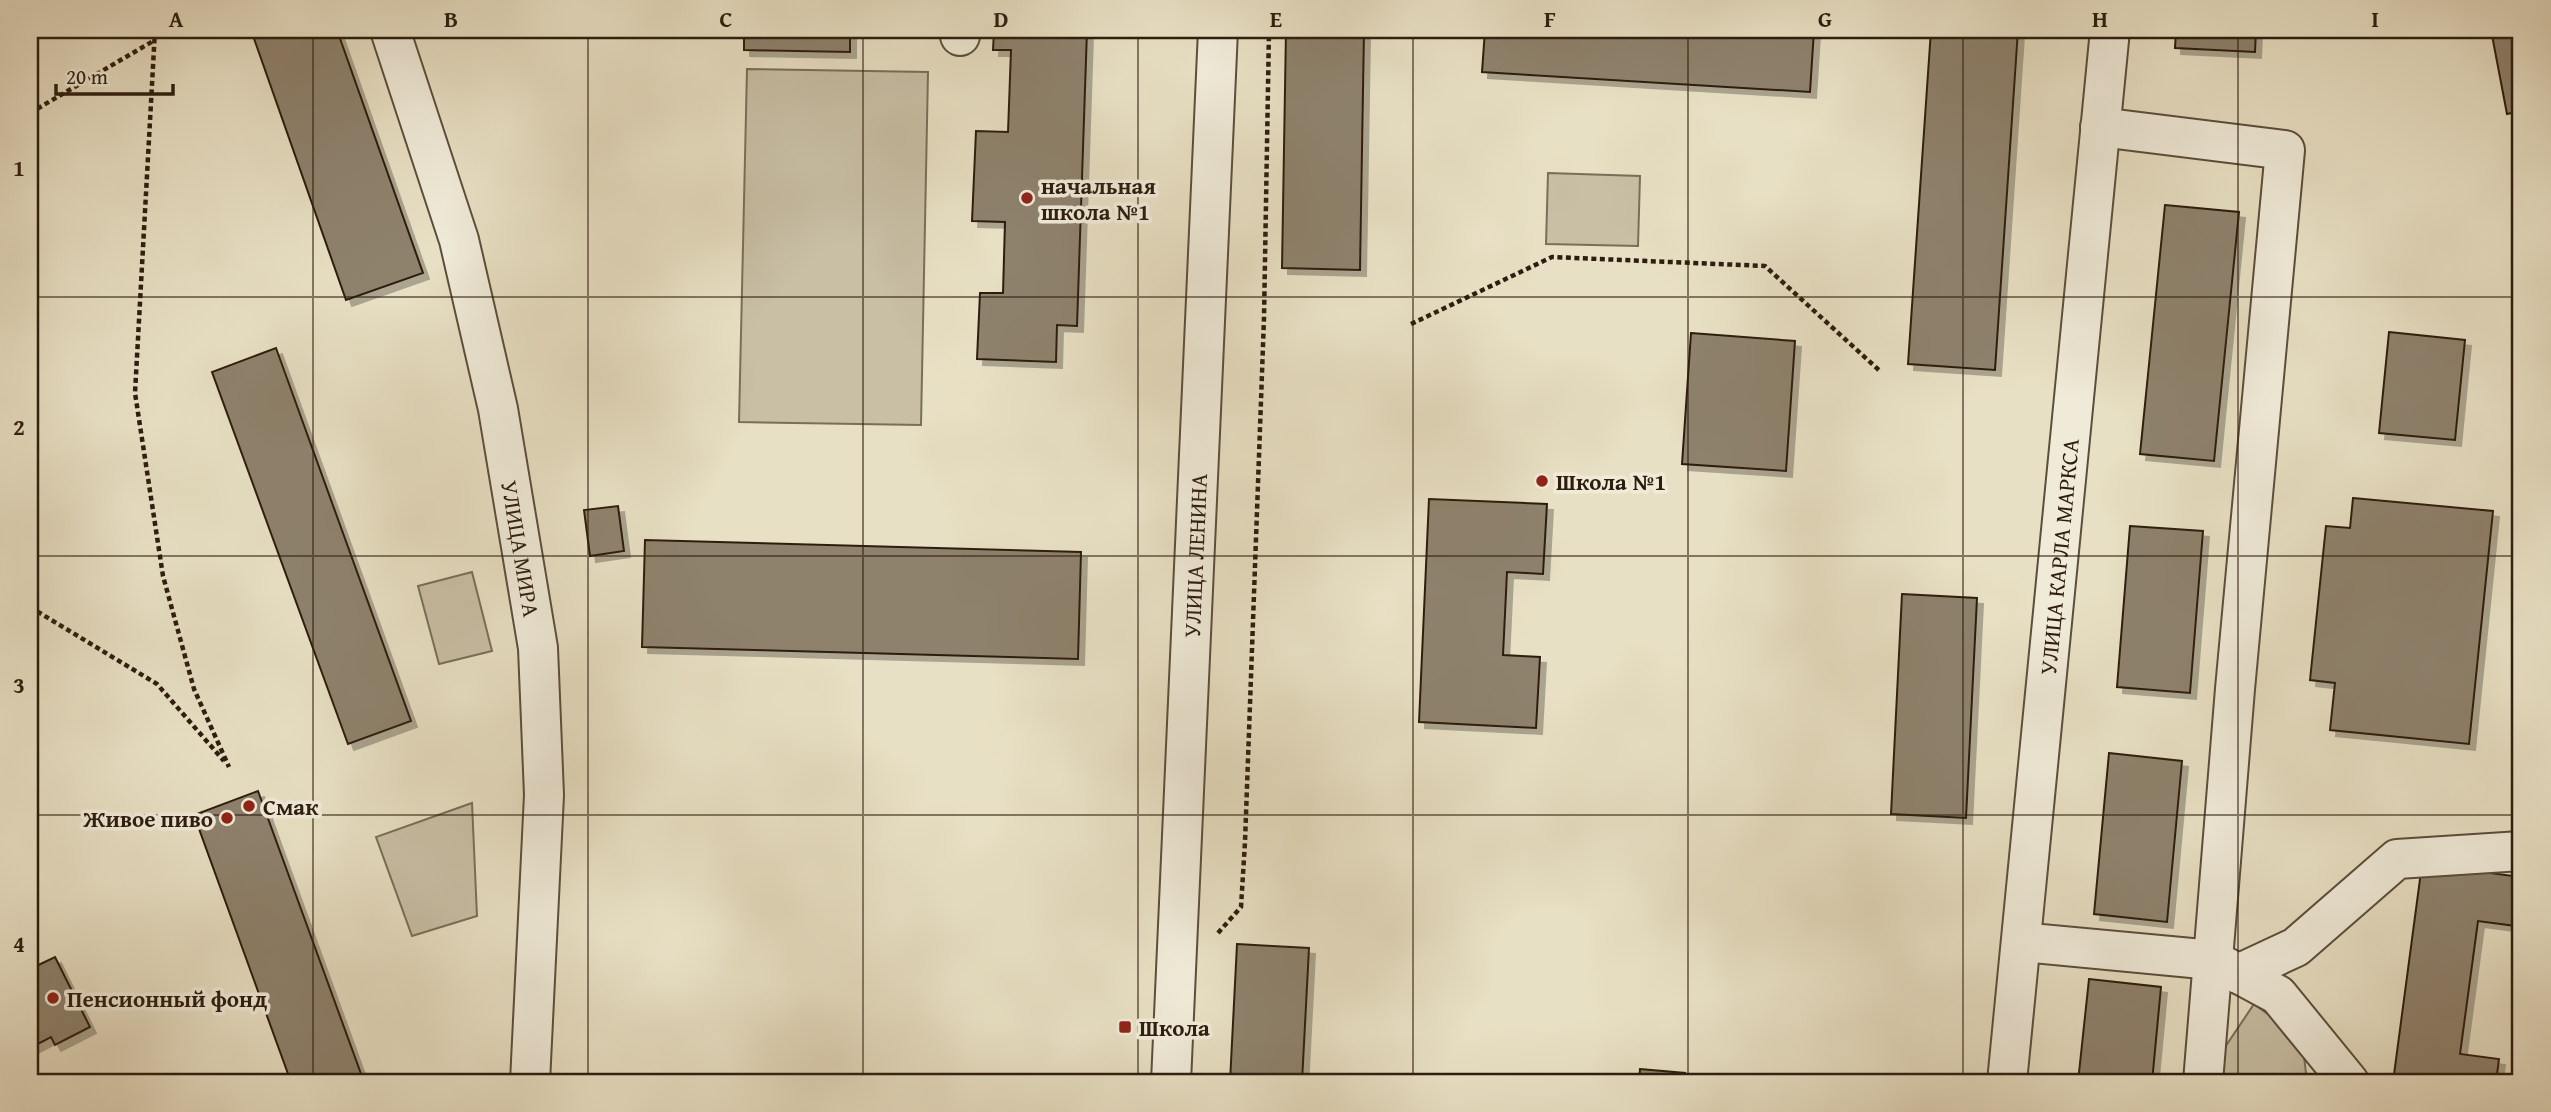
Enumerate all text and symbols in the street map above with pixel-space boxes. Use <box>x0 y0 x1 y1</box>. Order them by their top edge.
text: A <box>169 2 184 35</box>
text: B <box>444 2 458 35</box>
text: C <box>719 2 733 35</box>
text: D <box>994 2 1009 35</box>
text: E <box>1270 2 1282 35</box>
text: F <box>1544 2 1556 35</box>
text: G <box>1818 2 1832 35</box>
text: H <box>2092 2 2108 35</box>
text: I <box>2371 2 2379 35</box>
scale bar <box>56 52 173 96</box>
text: 20 m <box>66 61 108 92</box>
text: 1 <box>13 151 25 184</box>
place label: начальная школа №1 <box>1041 169 1156 228</box>
marker: начальная школа №1 <box>1019 190 1035 206</box>
text: 2 <box>13 410 25 443</box>
street label: УЛИЦА КАРЛА МАРКСА <box>2030 437 2086 676</box>
place label: Школа №1 <box>1556 465 1666 498</box>
street label: УЛИЦА ЛЕНИНА <box>1174 473 1215 638</box>
marker: Школа №1 <box>1534 473 1550 489</box>
street label: УЛИЦА МИРА <box>494 478 549 619</box>
text: 3 <box>13 668 25 701</box>
place label: Смак <box>263 790 319 823</box>
marker: Смак <box>241 798 257 814</box>
place label: Живое пиво <box>82 802 213 835</box>
marker: Живое пиво <box>219 810 235 826</box>
text: 4 <box>13 927 25 960</box>
place label: Пенсионный фонд <box>67 982 267 1015</box>
marker: Пенсионный фонд <box>45 990 61 1006</box>
place label: Школа <box>1139 1011 1210 1044</box>
marker: Школа <box>1117 1019 1133 1035</box>

